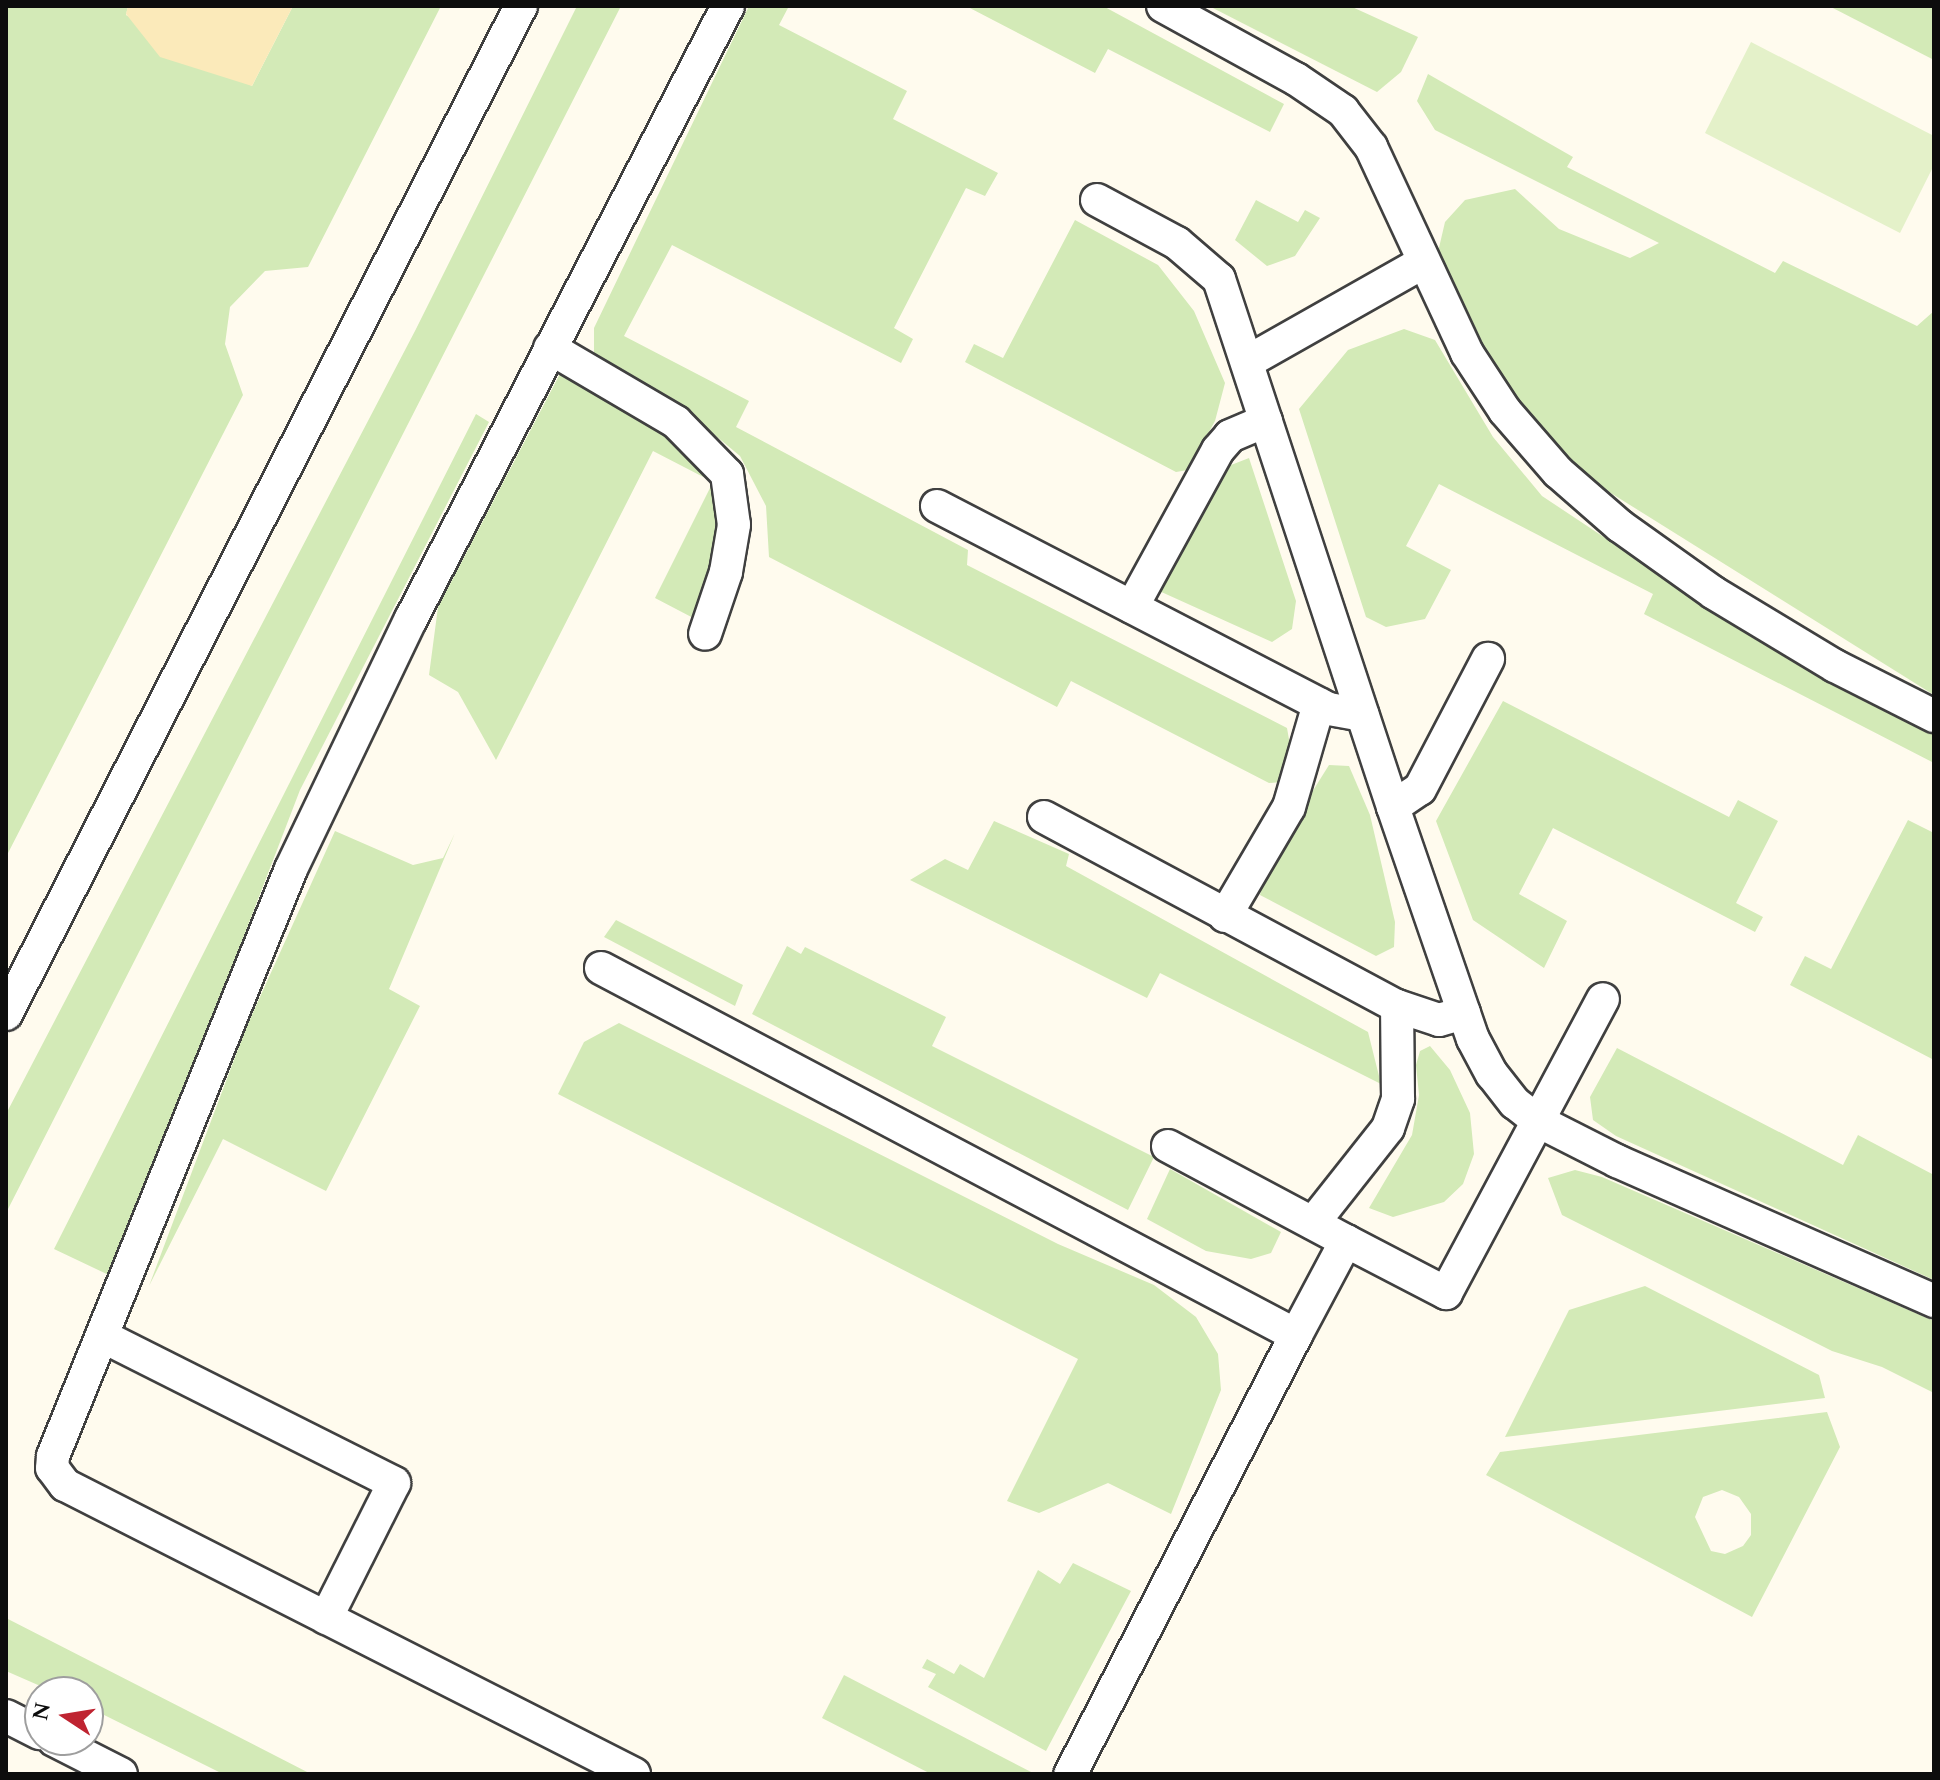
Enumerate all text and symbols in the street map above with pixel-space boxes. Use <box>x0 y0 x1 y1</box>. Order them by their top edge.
north arrow <box>24 1676 104 1756</box>
text: N <box>24 1699 60 1724</box>

